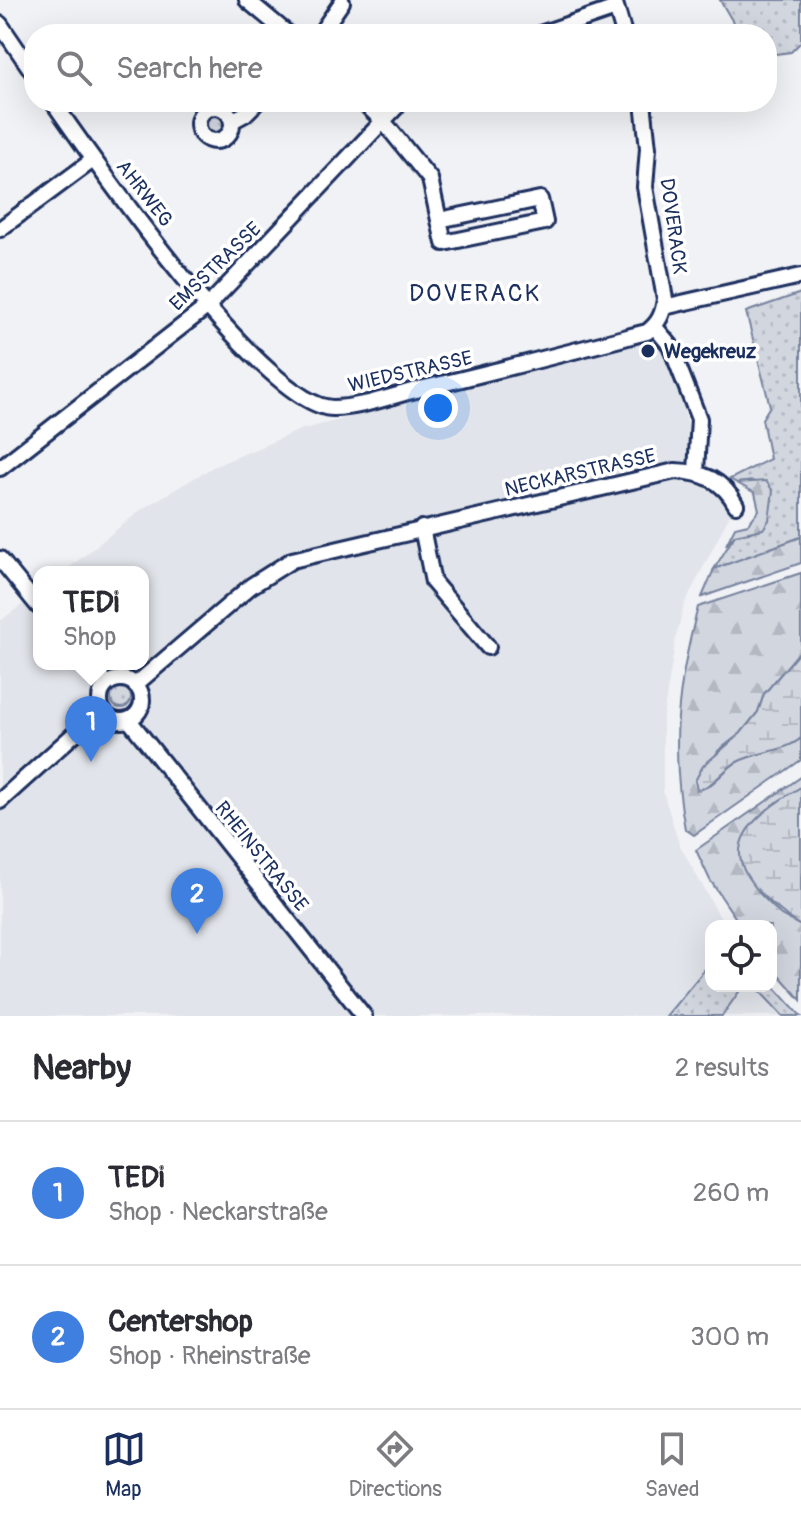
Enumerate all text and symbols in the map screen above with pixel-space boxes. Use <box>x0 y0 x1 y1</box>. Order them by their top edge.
search box <box>24 24 777 112</box>
icon: search <box>52 46 96 90</box>
text: Search here <box>116 50 263 87</box>
street label: AHRWEG <box>111 155 178 232</box>
street label: DOVERACK <box>654 177 693 276</box>
street label: EMSSTRASSE <box>164 217 266 316</box>
district label: DOVERACK <box>409 279 541 308</box>
place label: Wegekreuz <box>664 339 757 364</box>
marker: Wegekreuz <box>639 342 657 360</box>
street label: WIEDSTRASSE <box>346 345 475 398</box>
your location <box>418 388 458 428</box>
street label: NECKARSTRASSE <box>502 443 658 502</box>
popup <box>33 566 149 670</box>
text: TEDi <box>63 584 119 621</box>
text: Shop <box>63 621 117 653</box>
pin: 1 <box>65 696 117 762</box>
street label: RHEINSTRASSE <box>209 796 314 917</box>
pin: 2 <box>171 868 223 934</box>
map controls <box>705 920 777 992</box>
button: locate <box>705 920 777 992</box>
text: Nearby <box>32 1047 131 1090</box>
text: 2 results <box>675 1052 769 1084</box>
text: TEDi <box>108 1159 164 1196</box>
text: 1 <box>53 1177 63 1209</box>
text: 260 m <box>693 1177 769 1209</box>
text: Shop · Neckarstraße <box>108 1196 328 1228</box>
text: Centershop <box>108 1303 253 1340</box>
text: 2 <box>51 1321 65 1353</box>
text: 300 m <box>690 1321 769 1353</box>
text: Shop · Rheinstraße <box>108 1340 311 1372</box>
tab: Map <box>102 1427 146 1503</box>
tab: Directions <box>349 1427 442 1503</box>
tab: Saved <box>645 1427 699 1503</box>

